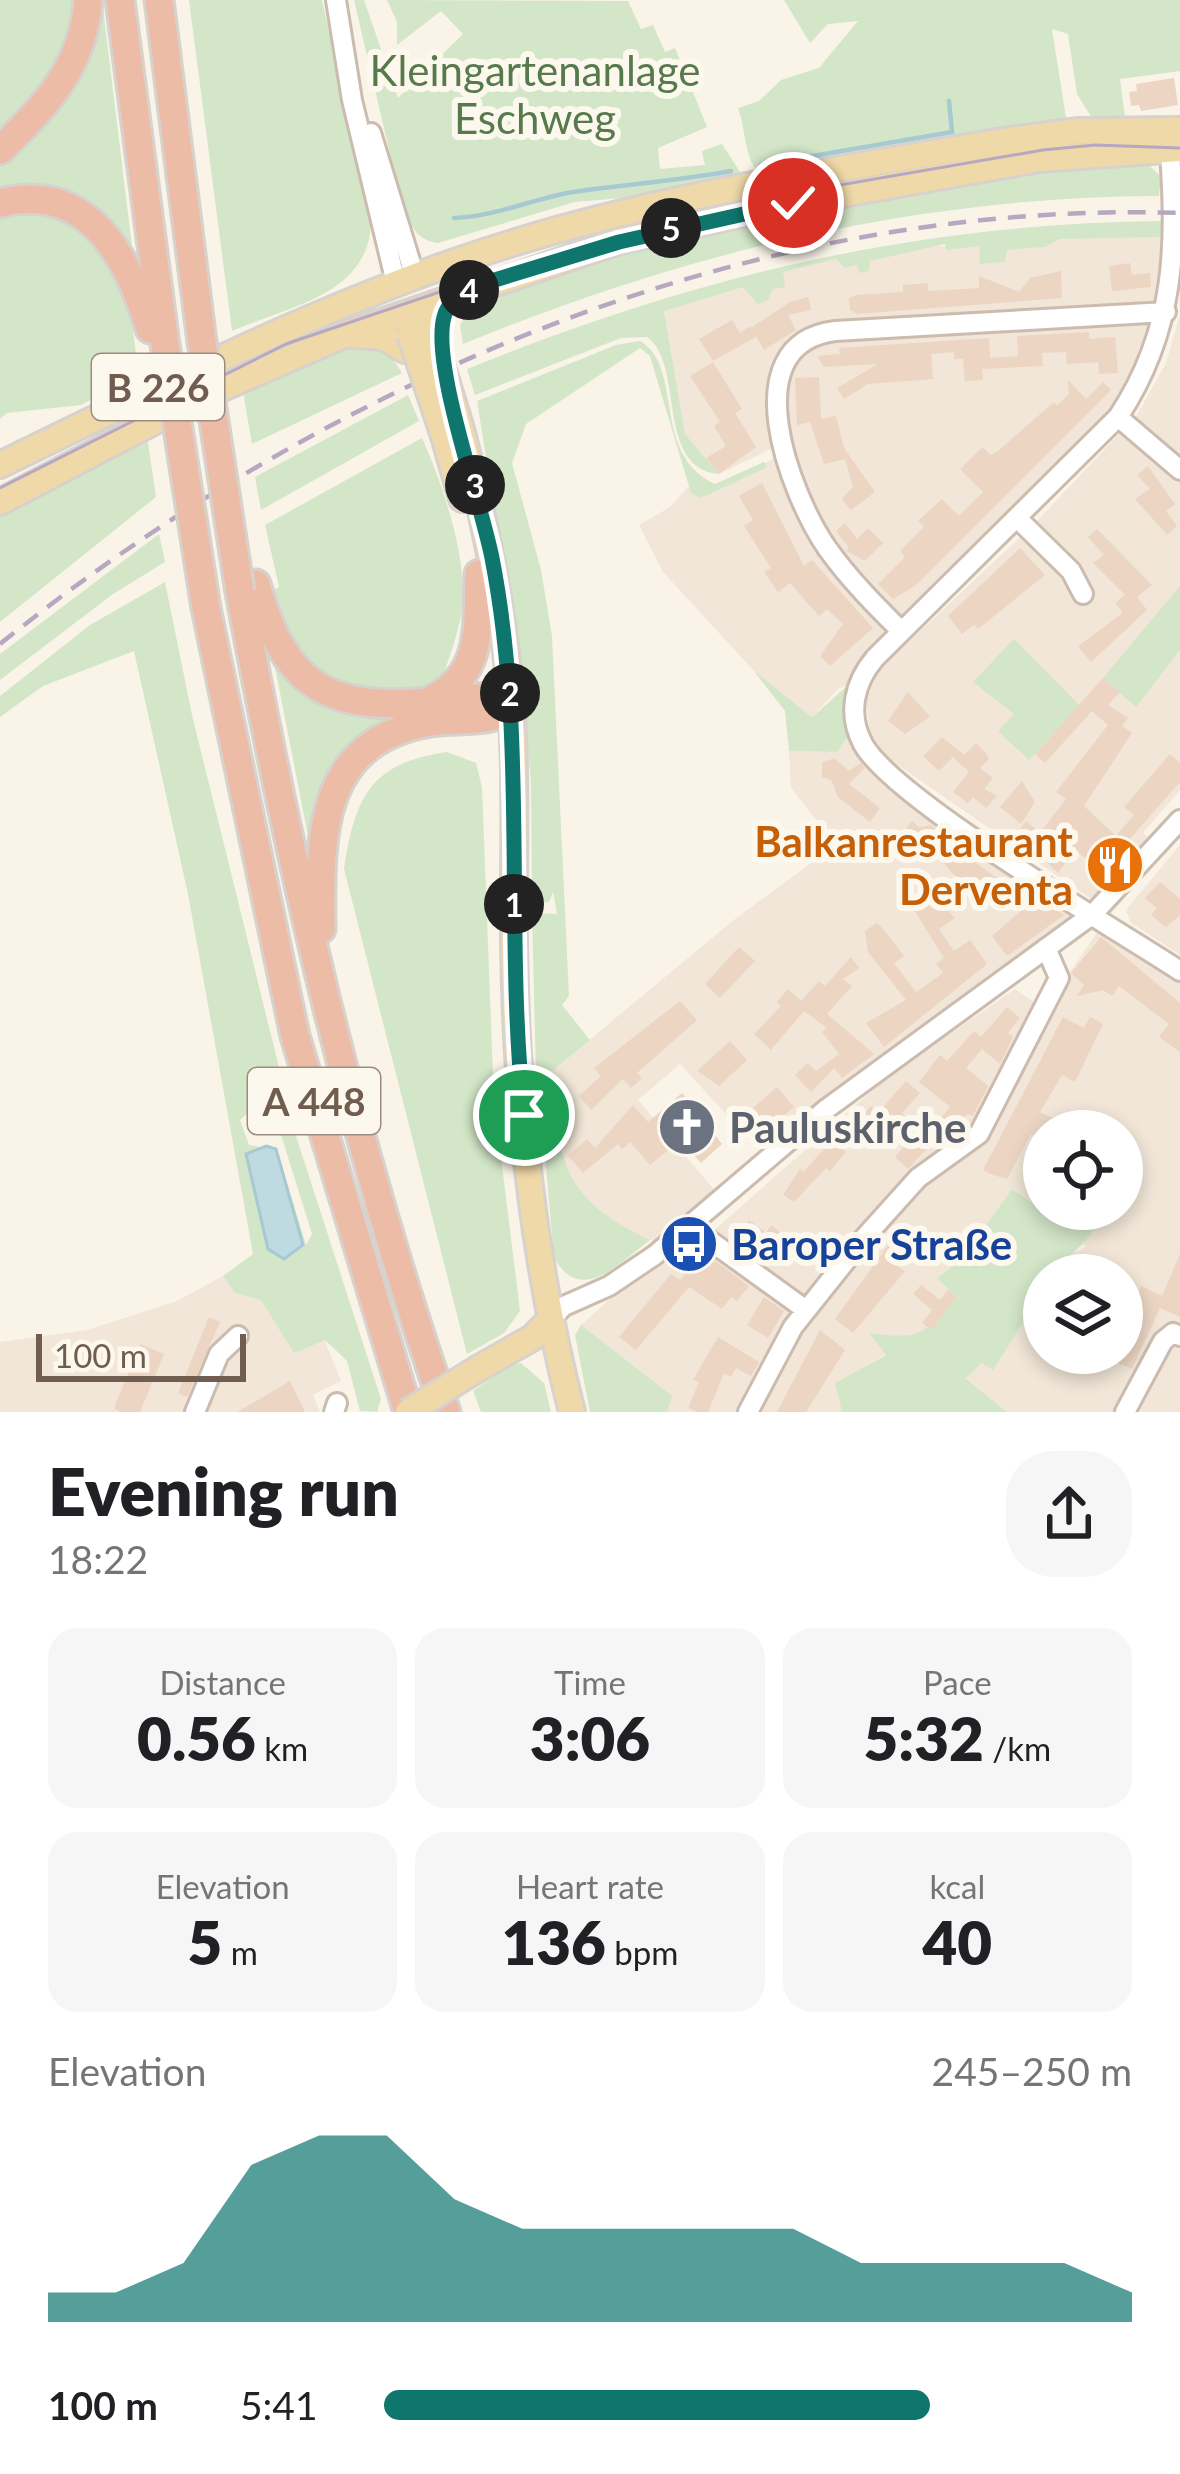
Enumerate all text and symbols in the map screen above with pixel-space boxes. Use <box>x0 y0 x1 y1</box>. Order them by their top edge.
park label: Kleingartenanlage Eschweg <box>370 45 700 143</box>
pin <box>742 152 844 254</box>
icon: check <box>760 170 826 236</box>
pin: 5 <box>641 198 701 258</box>
text: 5 <box>661 208 681 248</box>
pin: 4 <box>439 260 499 320</box>
text: 4 <box>459 270 479 310</box>
road number: B 226 <box>92 354 224 420</box>
pin: 3 <box>445 455 505 515</box>
text: 3 <box>465 465 485 505</box>
pin: 2 <box>480 663 540 723</box>
text: 2 <box>500 673 520 713</box>
place label: Balkanrestaurant Derventa <box>754 816 1073 914</box>
restaurant icon: Balkanrestaurant Derventa <box>1084 834 1146 896</box>
pin: 1 <box>484 874 544 934</box>
text: 1 <box>504 884 524 924</box>
pin <box>473 1064 575 1166</box>
road number: A 448 <box>248 1068 380 1134</box>
icon: arrive <box>491 1082 557 1148</box>
church icon: Pauluskirche <box>656 1096 718 1158</box>
place label: Pauluskirche <box>729 1102 966 1152</box>
map controls <box>1023 1110 1143 1374</box>
button: locate <box>1023 1110 1143 1230</box>
bus stop icon: Baroper Straße <box>658 1213 720 1275</box>
place label: Baroper Straße <box>731 1219 1012 1269</box>
button: layers <box>1023 1254 1143 1374</box>
scale bar <box>36 1328 246 1381</box>
text: 100 m <box>54 1335 147 1375</box>
text: Evening run <box>48 1451 399 1530</box>
button: share <box>1006 1451 1132 1577</box>
text: 18:22 <box>48 1536 148 1582</box>
text: Distance <box>159 1662 286 1702</box>
text: Time <box>554 1662 626 1702</box>
text: Pace <box>923 1662 992 1702</box>
text: 0.56 <box>137 1702 256 1774</box>
text: 3:06 <box>530 1702 650 1774</box>
text: 5:32 <box>864 1702 984 1774</box>
text: km <box>256 1728 308 1768</box>
text: /km <box>984 1728 1051 1768</box>
text: Elevation <box>156 1866 290 1906</box>
text: Heart rate <box>516 1866 664 1906</box>
text: kcal <box>929 1866 985 1906</box>
text: 5 <box>187 1906 222 1978</box>
text: 136 <box>502 1906 606 1978</box>
text: 40 <box>923 1906 992 1978</box>
text: m <box>222 1932 258 1972</box>
text: bpm <box>606 1932 678 1972</box>
text: Elevation <box>48 2048 206 2094</box>
text: 245–250 m <box>932 2048 1132 2094</box>
text: 100 m <box>48 2382 158 2428</box>
text: 5:41 <box>240 2382 318 2428</box>

